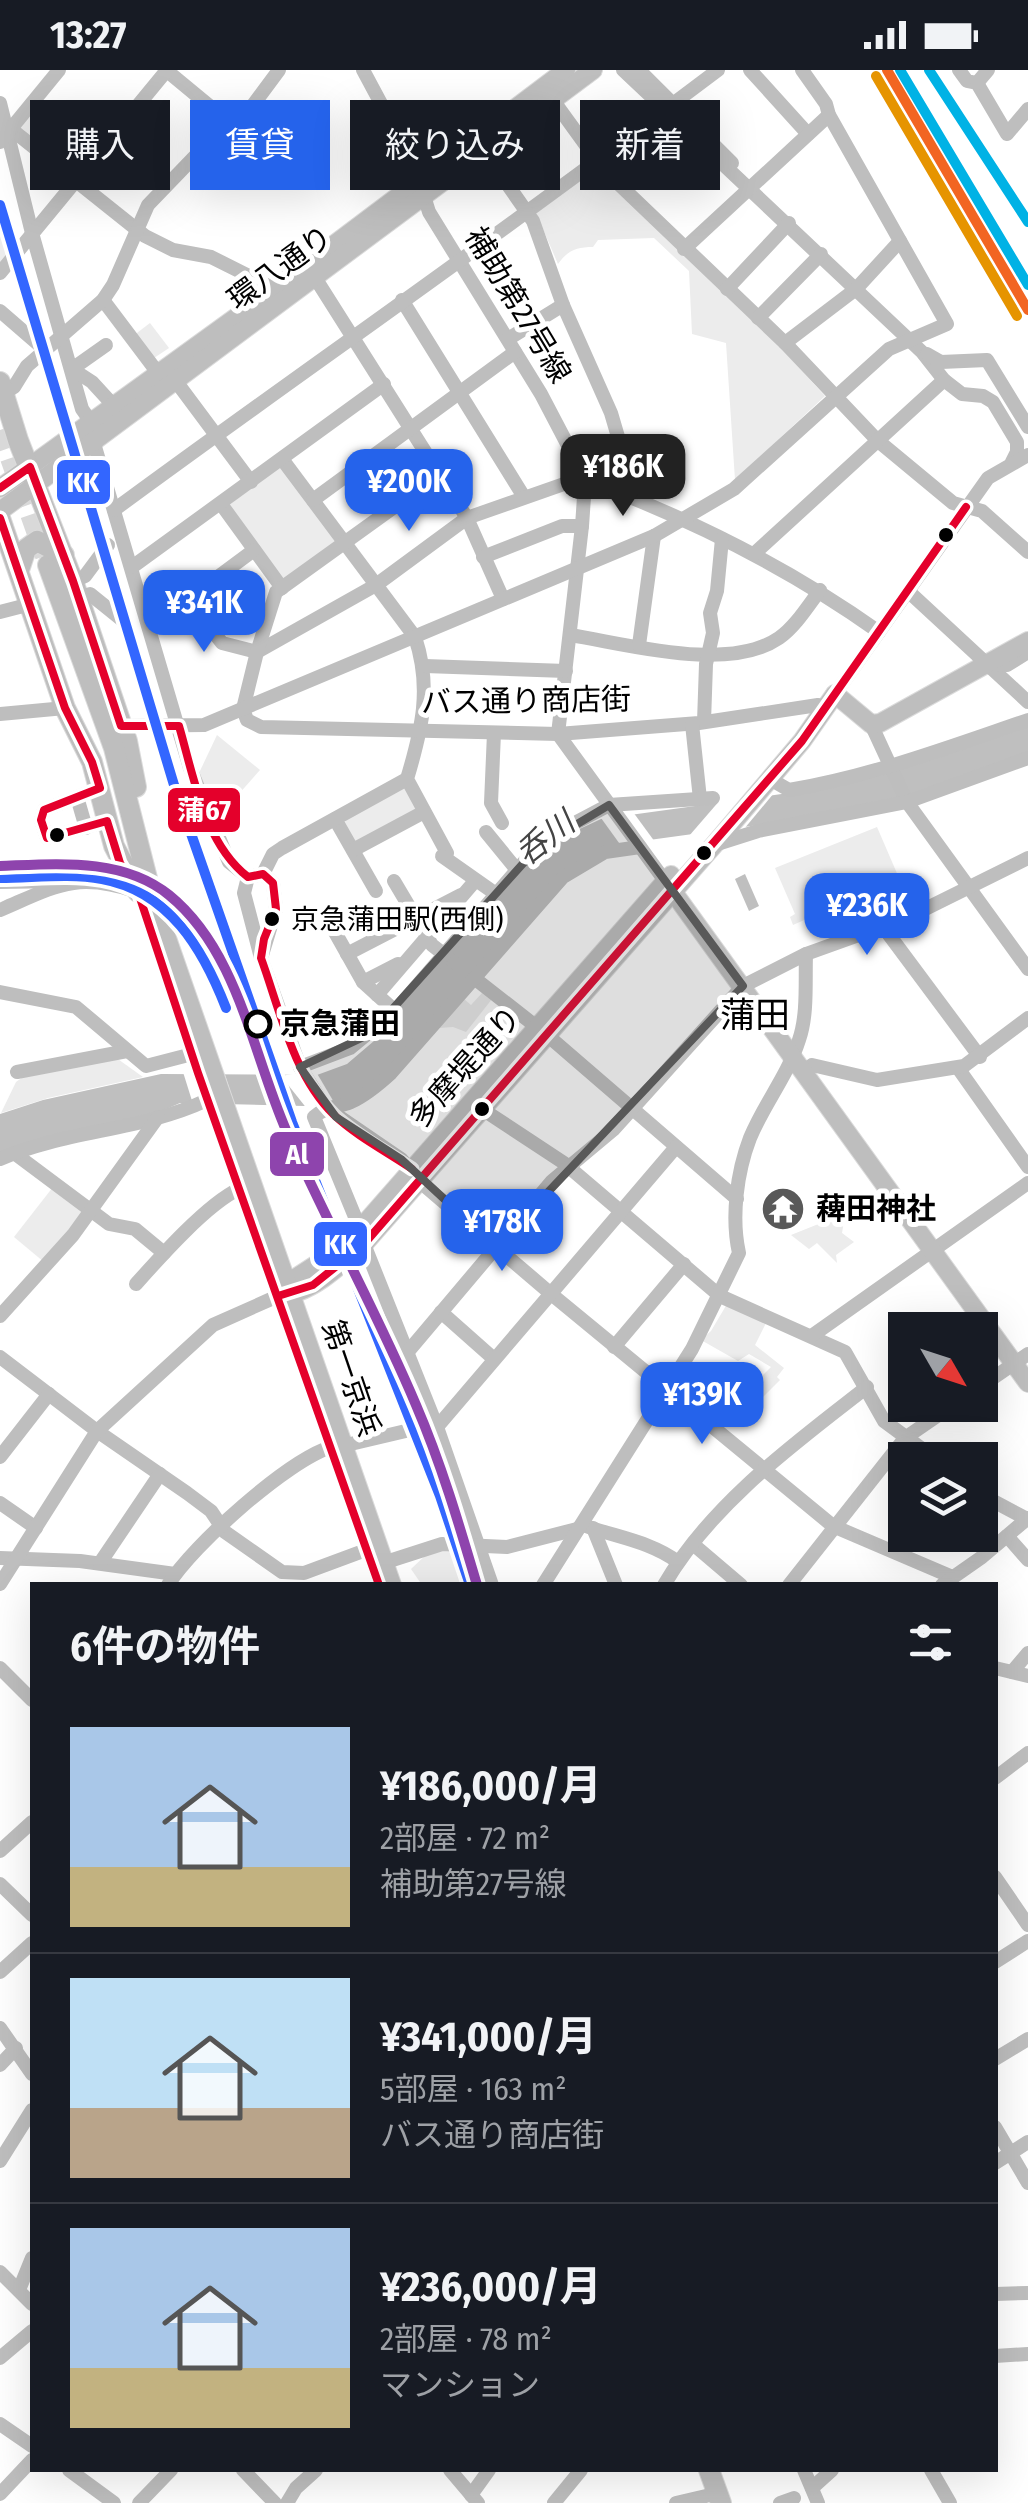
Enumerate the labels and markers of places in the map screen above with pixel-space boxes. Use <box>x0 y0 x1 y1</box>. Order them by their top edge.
pin: ¥186K <box>553 434 693 519</box>
pin: ¥200K <box>339 449 479 534</box>
unlabelled marker <box>936 525 956 545</box>
pin: ¥341K <box>134 570 274 655</box>
unlabelled marker <box>47 825 67 845</box>
unlabelled marker <box>694 843 714 863</box>
pin: ¥236K <box>797 873 937 958</box>
place label: 京急蒲田駅(西側) <box>291 903 504 936</box>
marker: 京急蒲田駅(西側) <box>262 909 282 929</box>
place label: 京急蒲田 <box>280 1006 400 1042</box>
marker: 京急蒲田 <box>245 1011 271 1037</box>
unlabelled marker <box>472 1099 492 1119</box>
temple icon: 薭田神社 <box>760 1186 806 1232</box>
pin: ¥178K <box>432 1189 572 1274</box>
place label: 薭田神社 <box>816 1191 936 1227</box>
pin: ¥139K <box>632 1362 772 1447</box>

